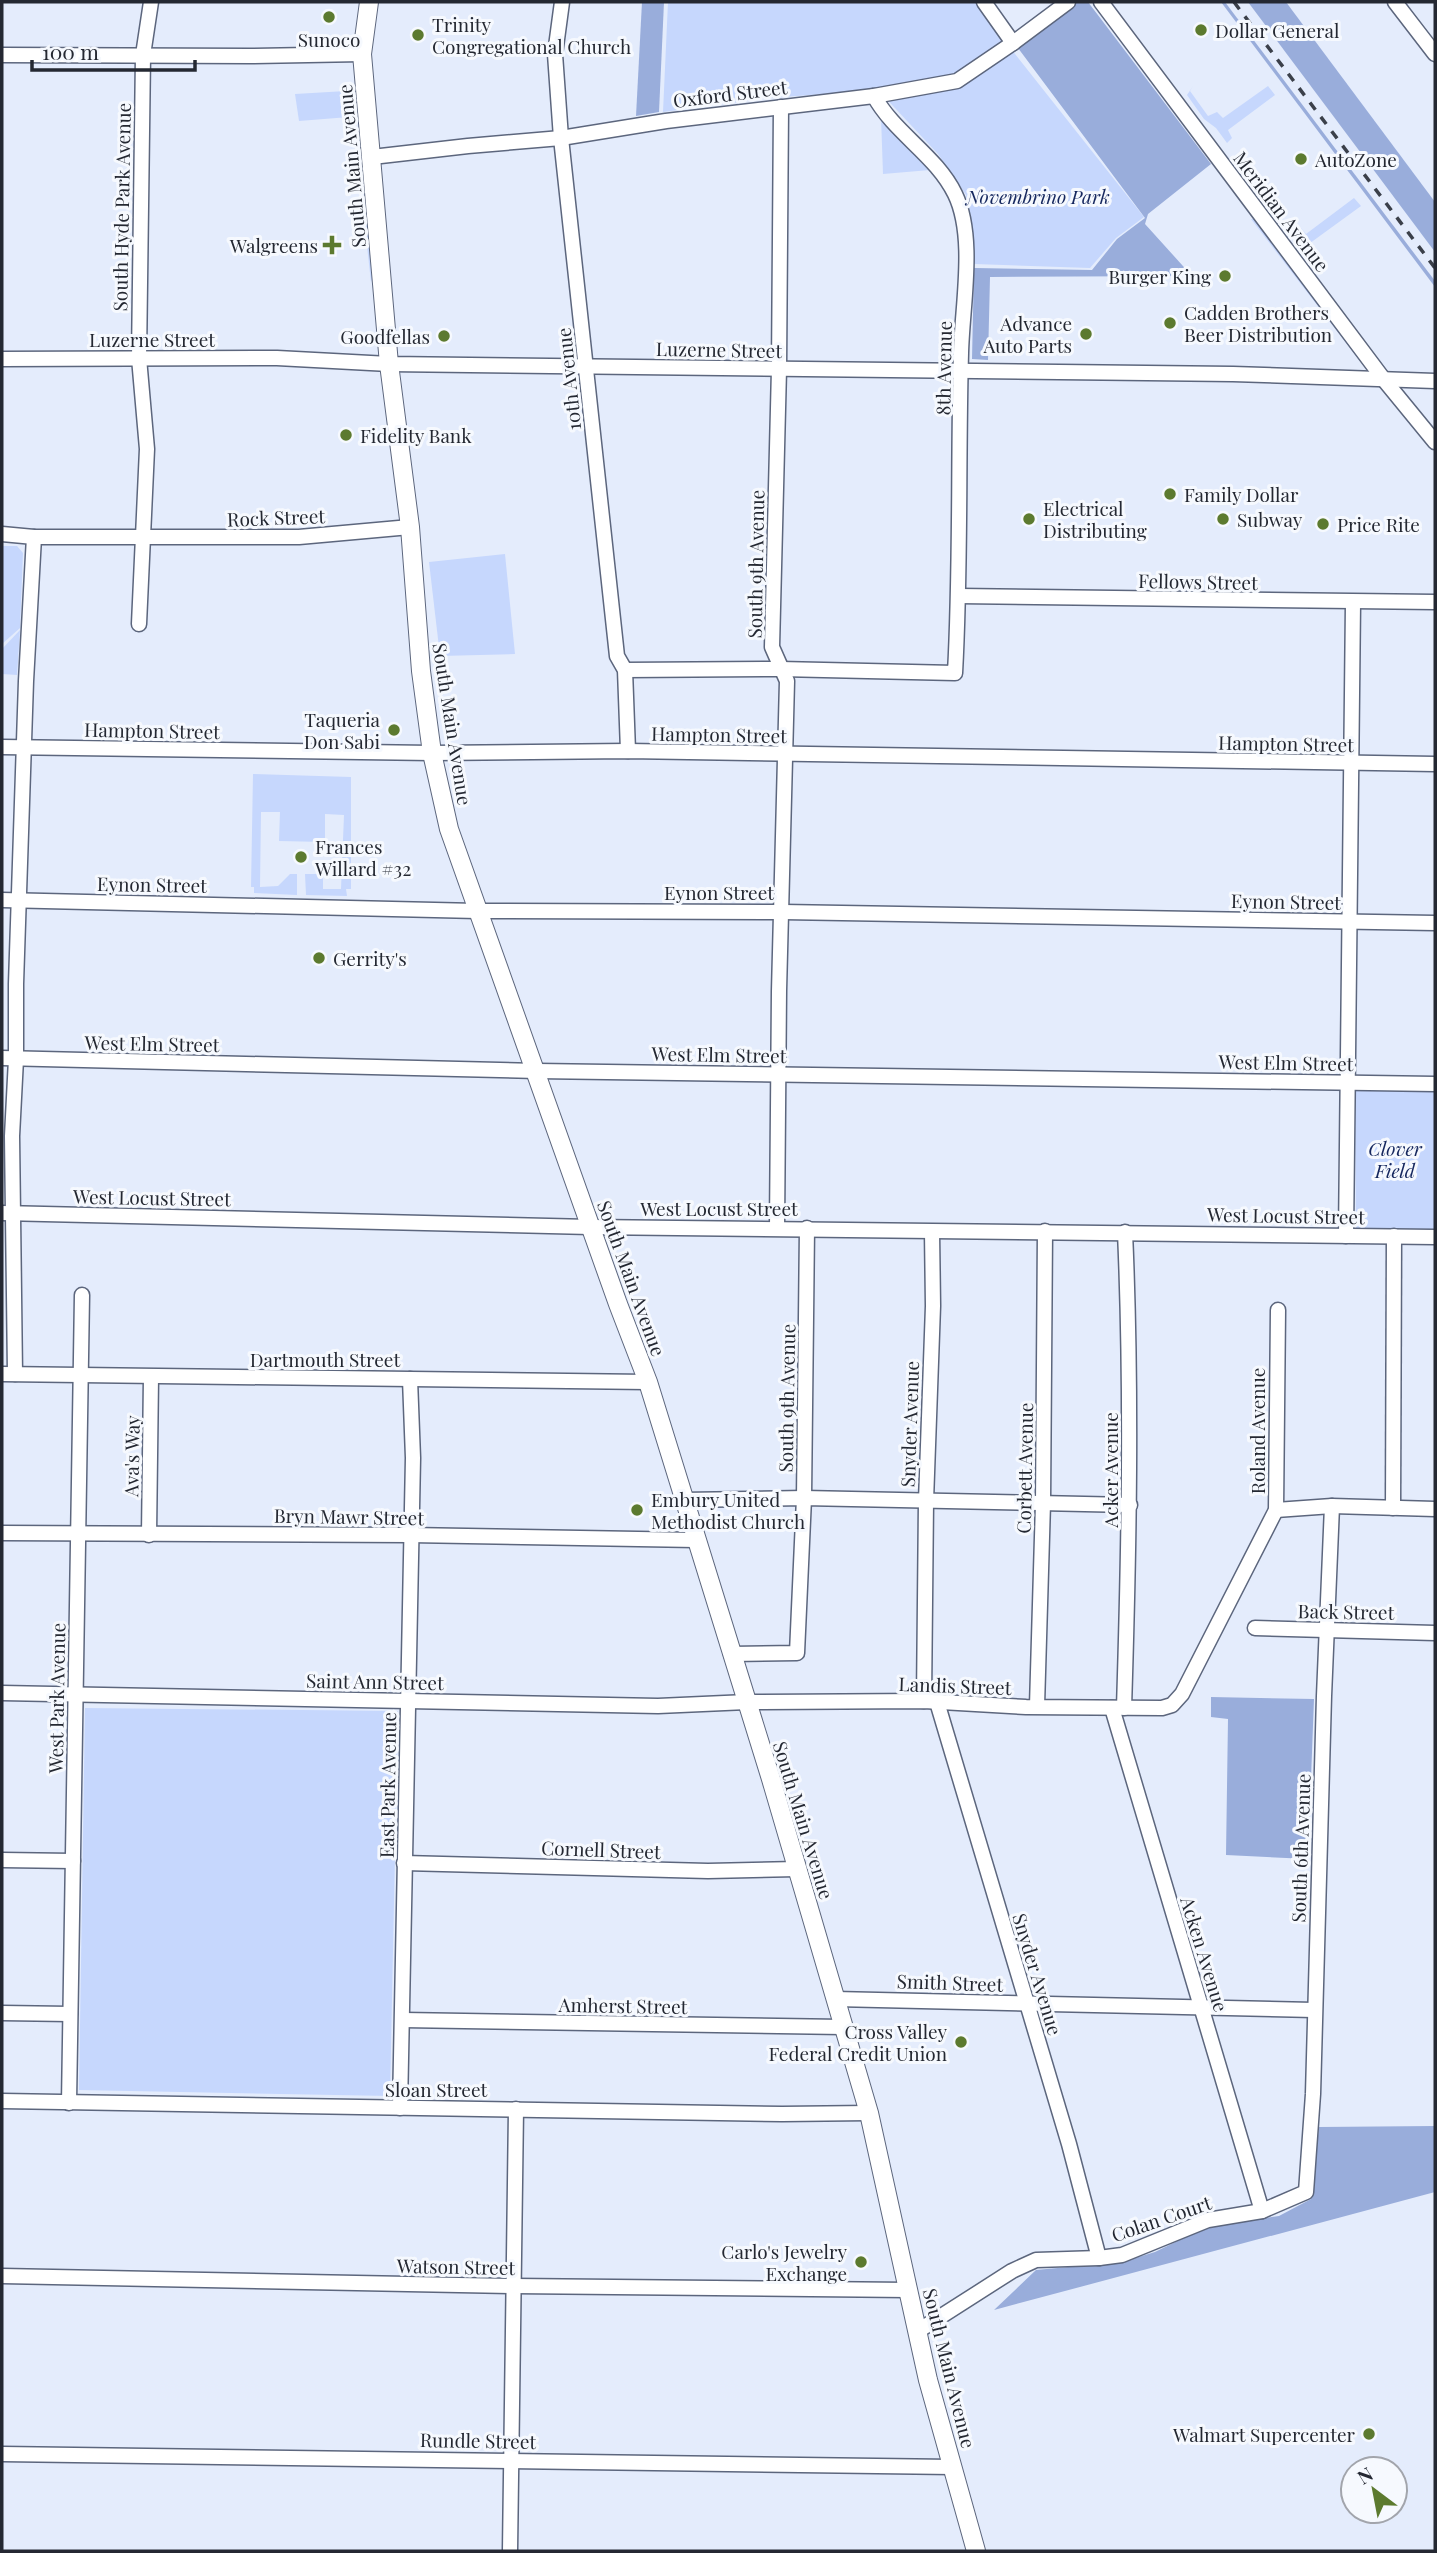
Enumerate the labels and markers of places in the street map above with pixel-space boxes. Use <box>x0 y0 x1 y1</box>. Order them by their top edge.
marker: Sunoco <box>321 9 337 25</box>
place label: Trinity Congregational Church <box>432 11 631 59</box>
place label: Dollar General <box>1215 17 1340 43</box>
marker: Dollar General <box>1193 22 1209 38</box>
place label: Sunoco <box>298 26 360 52</box>
marker: Trinity Congregational Church <box>410 27 426 43</box>
place label: AutoZone <box>1314 146 1397 172</box>
marker: AutoZone <box>1293 151 1309 167</box>
place label: Walgreens <box>229 232 318 258</box>
marker: Walgreens <box>324 237 340 253</box>
place label: Burger King <box>1108 263 1211 289</box>
marker: Burger King <box>1217 268 1233 284</box>
place label: Cadden Brothers Beer Distribution <box>1184 299 1333 347</box>
place label: Advance Auto Parts <box>983 310 1072 358</box>
marker: Cadden Brothers Beer Distribution <box>1162 315 1178 331</box>
place label: Goodfellas <box>340 323 430 349</box>
marker: Advance Auto Parts <box>1078 326 1094 342</box>
marker: Goodfellas <box>436 328 452 344</box>
place label: Fidelity Bank <box>360 422 472 448</box>
marker: Fidelity Bank <box>338 427 354 443</box>
place label: Family Dollar <box>1184 481 1299 507</box>
marker: Family Dollar <box>1162 486 1178 502</box>
place label: Electrical Distributing <box>1043 495 1147 543</box>
place label: Subway <box>1237 506 1303 532</box>
marker: Electrical Distributing <box>1021 511 1037 527</box>
marker: Subway <box>1215 511 1231 527</box>
place label: Price Rite <box>1337 511 1420 537</box>
marker: Price Rite <box>1315 516 1331 532</box>
place label: Taqueria Don Sabi <box>304 706 381 754</box>
marker: Taqueria Don Sabi <box>386 722 402 738</box>
place label: Frances Willard #32 <box>314 833 411 881</box>
marker: Frances Willard #32 <box>293 849 309 865</box>
place label: Gerrity's <box>333 945 407 971</box>
marker: Gerrity's <box>311 950 327 966</box>
place label: Embury United Methodist Church <box>651 1486 805 1534</box>
marker: Embury United Methodist Church <box>629 1502 645 1518</box>
place label: Cross Valley Federal Credit Union <box>768 2018 948 2066</box>
marker: Cross Valley Federal Credit Union <box>953 2034 969 2050</box>
place label: Carlo's Jewelry Exchange <box>721 2238 847 2286</box>
marker: Carlo's Jewelry Exchange <box>853 2254 869 2270</box>
place label: Walmart Supercenter <box>1172 2421 1356 2447</box>
marker: Walmart Supercenter <box>1361 2426 1377 2442</box>

